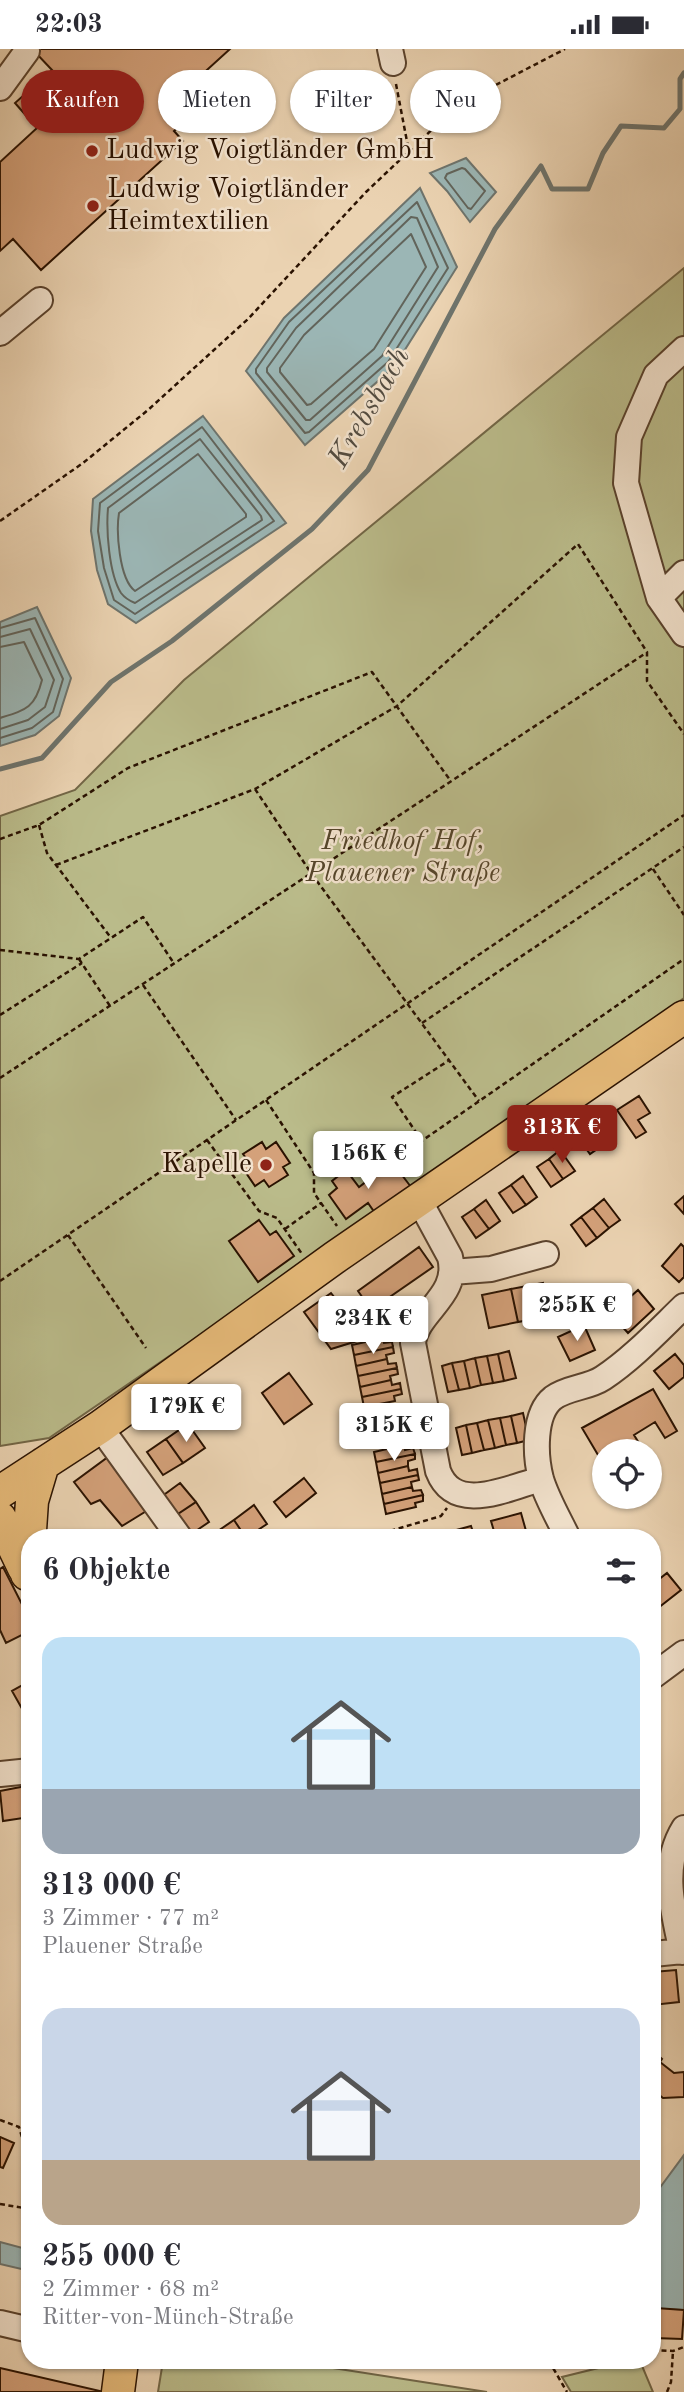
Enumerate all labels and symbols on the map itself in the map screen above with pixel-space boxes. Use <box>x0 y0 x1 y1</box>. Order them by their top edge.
place label: Ludwig Voigtländer GmbH <box>106 137 434 165</box>
marker: Ludwig Voigtländer GmbH <box>84 143 100 159</box>
place label: Ludwig Voigtländer Heimtextilien <box>107 176 348 236</box>
marker: Ludwig Voigtländer Heimtextilien <box>85 198 101 214</box>
water label: Krebsbach <box>323 343 416 474</box>
park label: Friedhof Hof, Plauener Straße <box>305 828 500 888</box>
pin: 313K € <box>505 1105 619 1165</box>
pin: 156K € <box>311 1131 425 1191</box>
place label: Kapelle <box>162 1151 252 1179</box>
marker: Kapelle <box>258 1157 274 1173</box>
pin: 255K € <box>520 1283 634 1343</box>
pin: 234K € <box>316 1297 430 1356</box>
pin: 179K € <box>129 1385 243 1444</box>
pin: 315K € <box>337 1403 451 1463</box>

